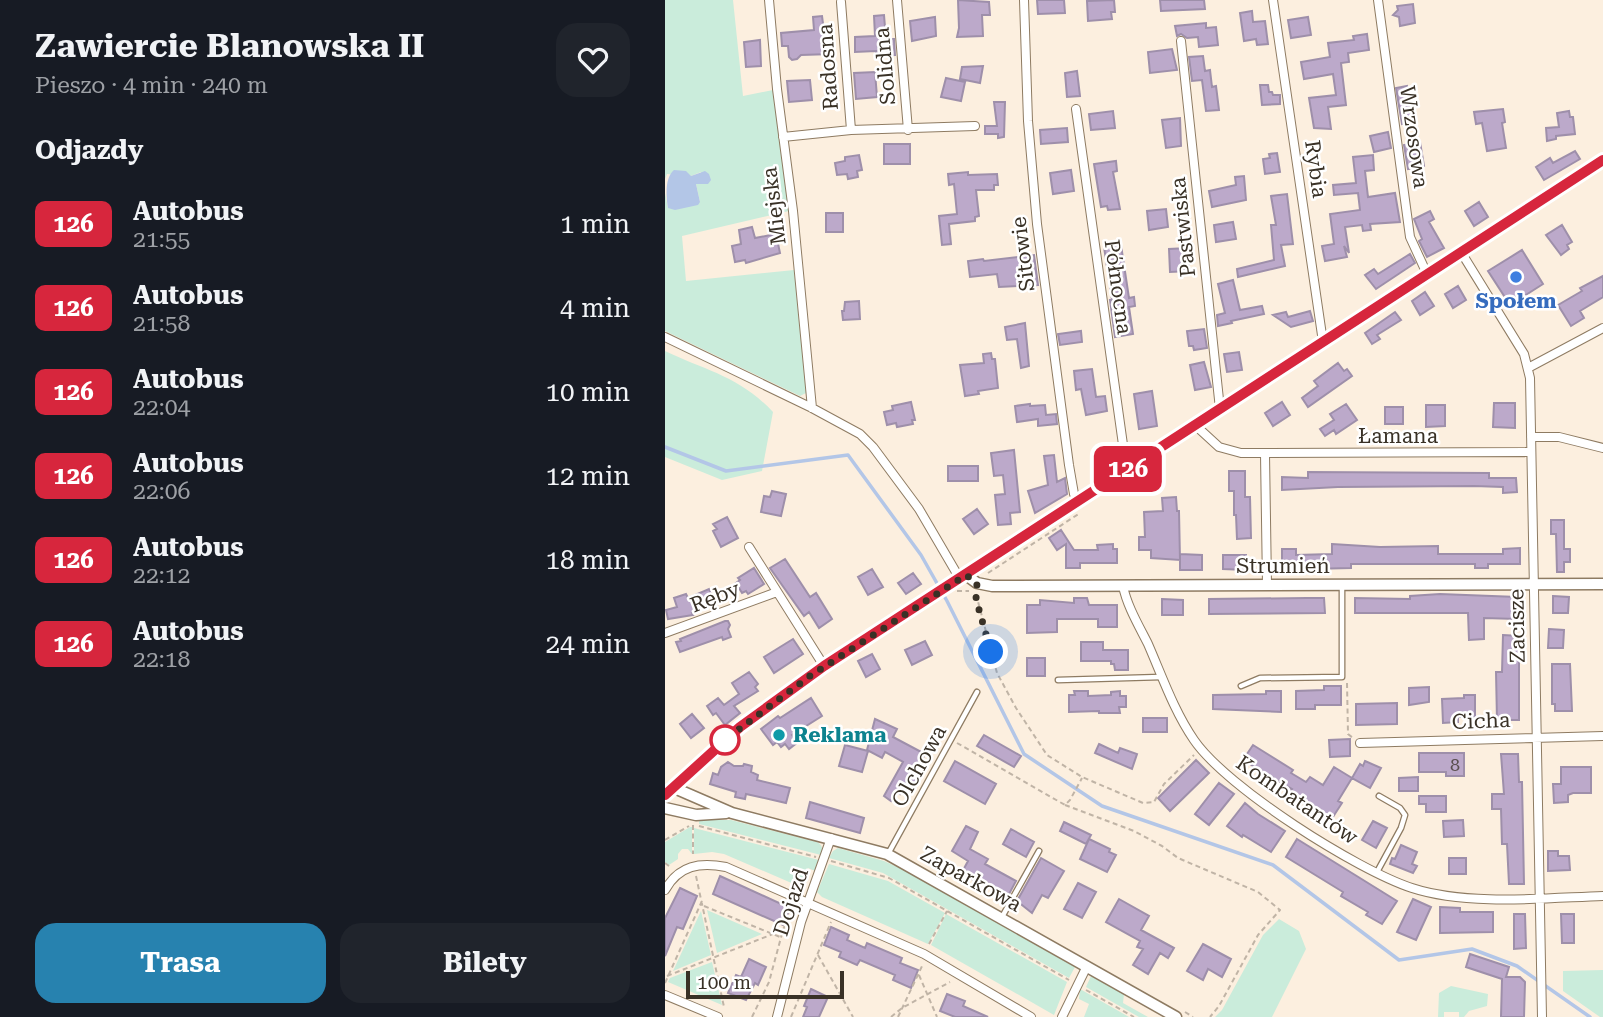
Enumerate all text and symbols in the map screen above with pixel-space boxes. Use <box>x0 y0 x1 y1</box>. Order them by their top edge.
street label: Radosna <box>813 22 843 111</box>
button: heart <box>556 23 630 97</box>
text: Zawiercie Blanowska II <box>35 26 424 65</box>
street label: Solidna <box>870 26 900 106</box>
text: Pieszo · 4 min · 240 m <box>35 72 268 99</box>
street label: Wrzosowa <box>1395 84 1433 190</box>
text: Odjazdy <box>35 135 143 165</box>
street label: Rybia <box>1300 139 1332 200</box>
street label: Miejska <box>757 165 791 246</box>
street label: Pastwiska <box>1166 175 1200 278</box>
text: Autobus <box>133 196 244 226</box>
text: 1 min <box>560 209 630 239</box>
text: 126 <box>53 210 94 238</box>
street label: Sitowie <box>1006 215 1040 293</box>
text: 21:55 <box>133 226 190 253</box>
street label: Północna <box>1099 238 1137 337</box>
marker: Społem <box>1508 269 1524 285</box>
text: Autobus <box>133 280 244 310</box>
place label: Społem <box>1475 289 1557 313</box>
text: 4 min <box>560 293 630 323</box>
text: 126 <box>53 294 94 322</box>
text: 21:58 <box>133 310 190 337</box>
text: Autobus <box>133 364 244 394</box>
text: 10 min <box>546 377 630 407</box>
text: 126 <box>53 378 94 406</box>
text: 22:04 <box>133 394 190 421</box>
street label: Łamana <box>1358 424 1439 448</box>
line badge: 126 <box>1088 446 1168 492</box>
text: Autobus <box>133 448 244 478</box>
text: 126 <box>1108 455 1148 483</box>
text: 12 min <box>546 461 630 491</box>
text: 126 <box>53 462 94 490</box>
text: 22:06 <box>133 478 190 505</box>
text: Autobus <box>133 532 244 562</box>
text: 18 min <box>546 545 630 575</box>
text: 126 <box>53 546 94 574</box>
street label: Strumień <box>1236 554 1330 578</box>
text: 22:12 <box>133 562 190 589</box>
street label: Ręby <box>687 576 744 617</box>
street label: Zacisze <box>1504 589 1530 663</box>
text: Autobus <box>133 616 244 646</box>
text: 24 min <box>546 629 630 659</box>
text: 126 <box>53 630 94 658</box>
your location <box>973 634 1008 669</box>
text: 22:18 <box>133 646 190 673</box>
street label: Cicha <box>1451 708 1511 734</box>
street label: Olchowa <box>887 721 951 811</box>
place label: Reklama <box>793 723 887 747</box>
unlabelled marker <box>710 725 740 755</box>
marker: Reklama <box>771 727 787 743</box>
street label: Kombatantów <box>1232 751 1363 850</box>
house number: 8 <box>1450 754 1460 775</box>
street label: Zaparkowa <box>916 841 1026 917</box>
street label: Dojazd <box>769 864 813 939</box>
button: Trasa <box>35 923 326 1003</box>
button: Bilety <box>340 923 630 1003</box>
scale bar <box>686 968 843 1000</box>
text: 100 m <box>697 971 751 994</box>

